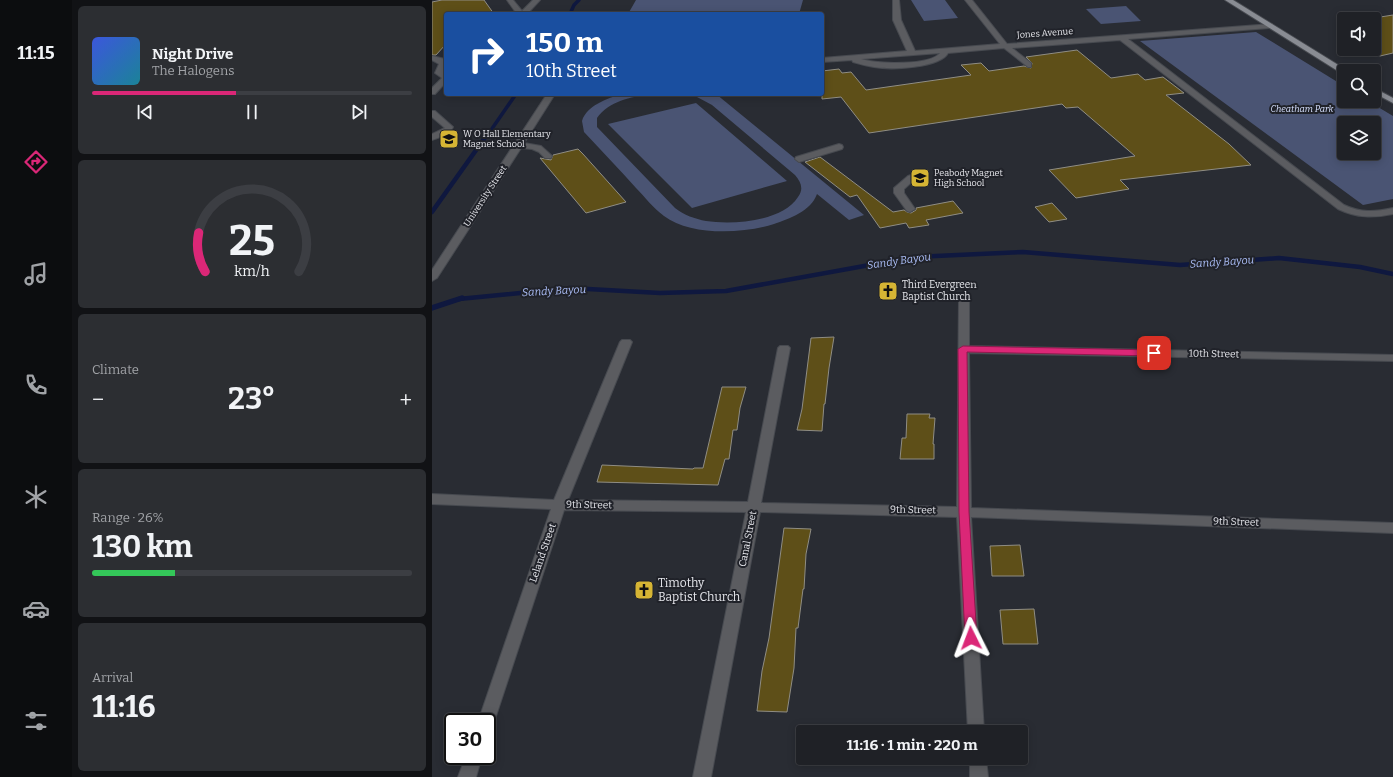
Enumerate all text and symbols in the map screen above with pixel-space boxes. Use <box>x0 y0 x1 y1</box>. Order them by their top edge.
map controls <box>1337 12 1381 160</box>
button: sound <box>1337 12 1381 56</box>
text: 150 m <box>526 26 603 59</box>
street label: Jones Avenue <box>1016 26 1074 40</box>
icon: right <box>460 28 512 80</box>
text: 11:15 <box>17 42 55 64</box>
text: Night Drive <box>152 45 233 63</box>
text: 10th Street <box>526 60 617 82</box>
text: The Halogens <box>152 63 234 78</box>
button: search <box>1337 64 1381 108</box>
icon: previous <box>134 101 156 123</box>
icon: pause <box>241 101 263 123</box>
icon: next <box>348 101 370 123</box>
park label: Cheatham Park <box>1271 104 1334 114</box>
button: layers <box>1337 116 1381 160</box>
school or university icon: W O Hall Elementary Magnet School <box>438 128 460 150</box>
place label: W O Hall Elementary Magnet School <box>463 129 551 149</box>
icon: directions <box>22 148 50 176</box>
street label: University Street <box>462 163 509 228</box>
school or university icon: Peabody Magnet High School <box>909 167 931 189</box>
place label: Peabody Magnet High School <box>934 168 1004 188</box>
text: 25 <box>229 216 275 266</box>
water label: Sandy Bayou <box>866 250 932 272</box>
water label: Sandy Bayou <box>1189 253 1255 271</box>
icon: music <box>22 260 50 288</box>
text: km/h <box>234 263 270 280</box>
place label: Third Evergreen Baptist Church <box>902 279 977 303</box>
church icon: Third Evergreen Baptist Church <box>877 280 899 302</box>
water label: Sandy Bayou <box>521 283 587 299</box>
pin <box>1137 336 1171 370</box>
icon: arrive <box>1143 342 1165 364</box>
street label: 10th Street <box>1189 348 1240 360</box>
text: Climate <box>92 362 139 377</box>
icon: phone <box>22 371 50 399</box>
text: 23° <box>228 381 275 417</box>
text: − <box>92 386 104 413</box>
text: + <box>399 386 412 413</box>
icon: climate <box>22 483 50 511</box>
street label: 9th Street <box>566 499 612 511</box>
street label: 9th Street <box>890 504 936 516</box>
text: Range · 26% <box>92 510 164 525</box>
street label: Canal Street <box>737 510 759 568</box>
street label: 9th Street <box>1213 515 1259 529</box>
street label: Leland Street <box>527 522 559 584</box>
text: 130 km <box>92 529 193 565</box>
place label: Timothy Baptist Church <box>658 576 741 604</box>
church icon: Timothy Baptist Church <box>633 579 655 601</box>
icon: car <box>22 595 50 623</box>
position arrow <box>950 617 992 659</box>
text: Arrival <box>92 670 133 685</box>
text: 11:16 <box>92 689 156 725</box>
icon: filters <box>22 707 50 735</box>
speed limit sign: 30 <box>444 713 496 765</box>
text: 11:16 · 1 min · 220 m <box>847 736 977 754</box>

